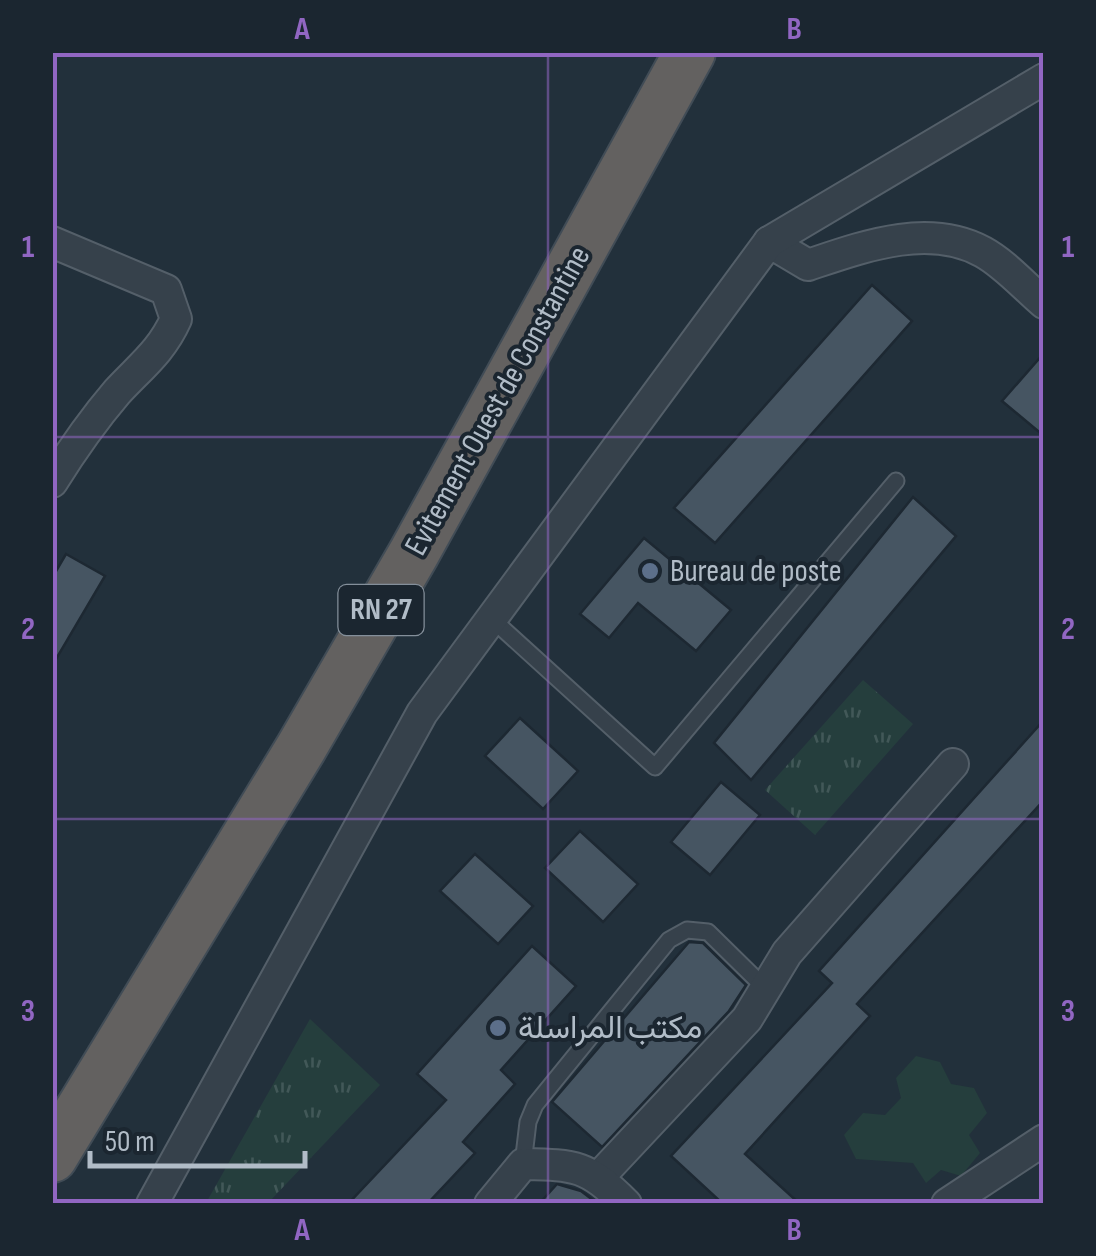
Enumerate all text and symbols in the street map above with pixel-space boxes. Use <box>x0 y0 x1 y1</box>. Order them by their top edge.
text: A <box>293 10 310 49</box>
text: B <box>786 10 802 49</box>
text: 1 <box>22 228 35 267</box>
text: 1 <box>1062 228 1075 267</box>
street label: Evitement Ouest de Constantine <box>397 240 599 562</box>
place label: Bureau de poste <box>670 552 842 591</box>
marker: Bureau de poste <box>639 560 661 582</box>
road number: RN 27 <box>338 585 424 635</box>
text: 2 <box>21 610 35 649</box>
text: 2 <box>1061 610 1075 649</box>
text: 3 <box>21 992 35 1031</box>
text: 3 <box>1061 992 1075 1031</box>
place label: مكتب المراسلة <box>518 1009 702 1048</box>
marker: مكتب المراسلة <box>487 1017 509 1039</box>
scale bar <box>90 1106 305 1168</box>
text: 50 m <box>105 1124 154 1160</box>
text: A <box>293 1211 310 1250</box>
text: B <box>786 1211 802 1250</box>

